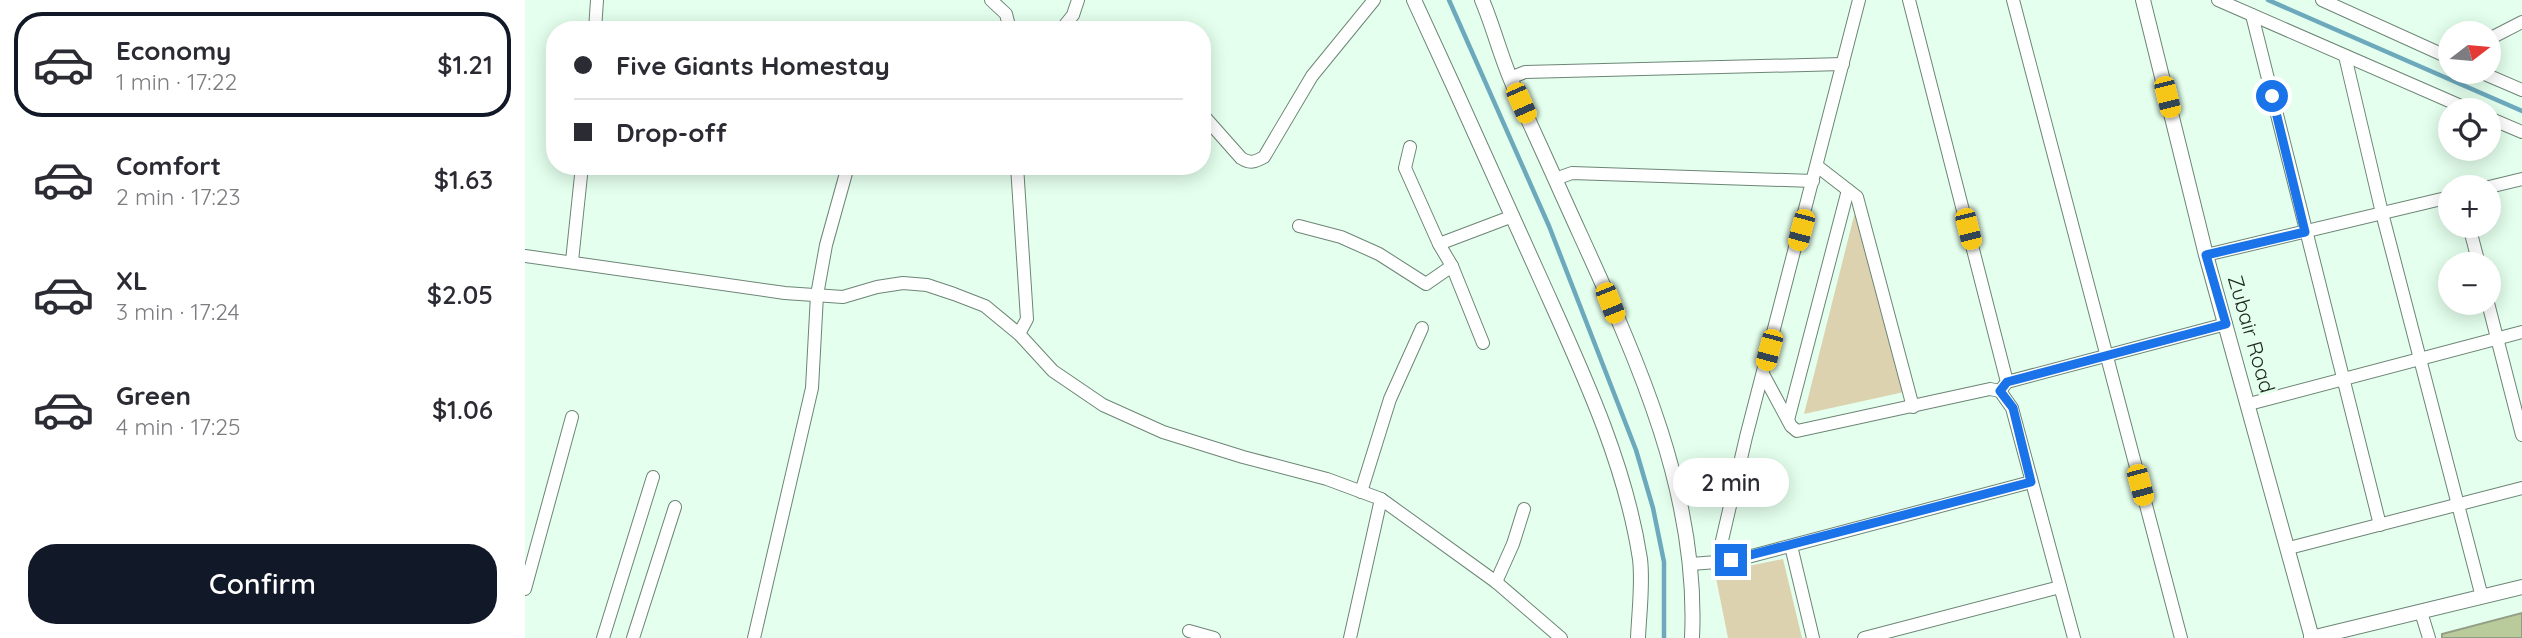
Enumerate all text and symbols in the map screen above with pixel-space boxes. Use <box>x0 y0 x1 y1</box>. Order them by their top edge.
north arrow <box>2438 21 2501 84</box>
map controls <box>2438 21 2501 315</box>
icon: car <box>32 33 95 96</box>
text: Economy <box>116 34 231 67</box>
text: $1.21 <box>437 48 493 81</box>
text: Five Giants Homestay <box>616 49 890 82</box>
text: 1 min · 17:22 <box>116 67 237 96</box>
car <box>2152 74 2183 120</box>
car <box>1503 80 1540 126</box>
route start <box>2256 80 2288 112</box>
button: locate <box>2438 98 2501 161</box>
text: Drop-off <box>616 116 727 149</box>
icon: car <box>32 148 95 211</box>
text: Comfort <box>116 149 221 182</box>
text: $1.63 <box>434 163 493 196</box>
button: + <box>2438 175 2501 238</box>
text: 2 min · 17:23 <box>116 182 241 211</box>
car <box>1953 206 1984 252</box>
car <box>1786 207 1817 253</box>
button: − <box>2438 252 2501 315</box>
icon: car <box>32 263 95 326</box>
text: XL <box>116 264 148 297</box>
street label: Zubair Road <box>2223 272 2281 396</box>
text: $2.05 <box>427 278 493 311</box>
car <box>1593 280 1628 326</box>
text: 3 min · 17:24 <box>116 297 240 326</box>
car <box>1754 327 1785 373</box>
icon: car <box>32 378 95 441</box>
text: Green <box>116 379 191 412</box>
text: $1.06 <box>432 393 493 426</box>
text: 4 min · 17:25 <box>116 412 241 441</box>
callout: 2 min <box>1673 458 1789 508</box>
car <box>2125 462 2156 508</box>
text: 2 min <box>1701 468 1761 497</box>
button: Confirm <box>28 544 497 624</box>
route end <box>1715 544 1747 576</box>

